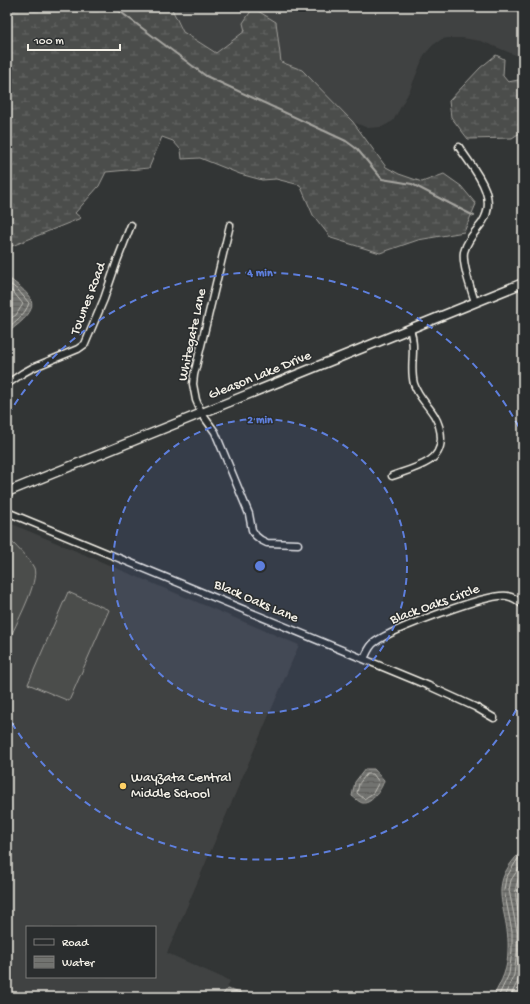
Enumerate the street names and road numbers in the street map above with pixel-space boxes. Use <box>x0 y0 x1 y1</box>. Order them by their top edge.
street label: Townes Road <box>67 259 111 339</box>
street label: Whitegate Lane <box>175 286 211 383</box>
street label: Gleason Lake Drive <box>206 347 315 404</box>
street label: Black Oaks Lane <box>210 576 301 628</box>
street label: Black Oaks Circle <box>387 581 483 629</box>

